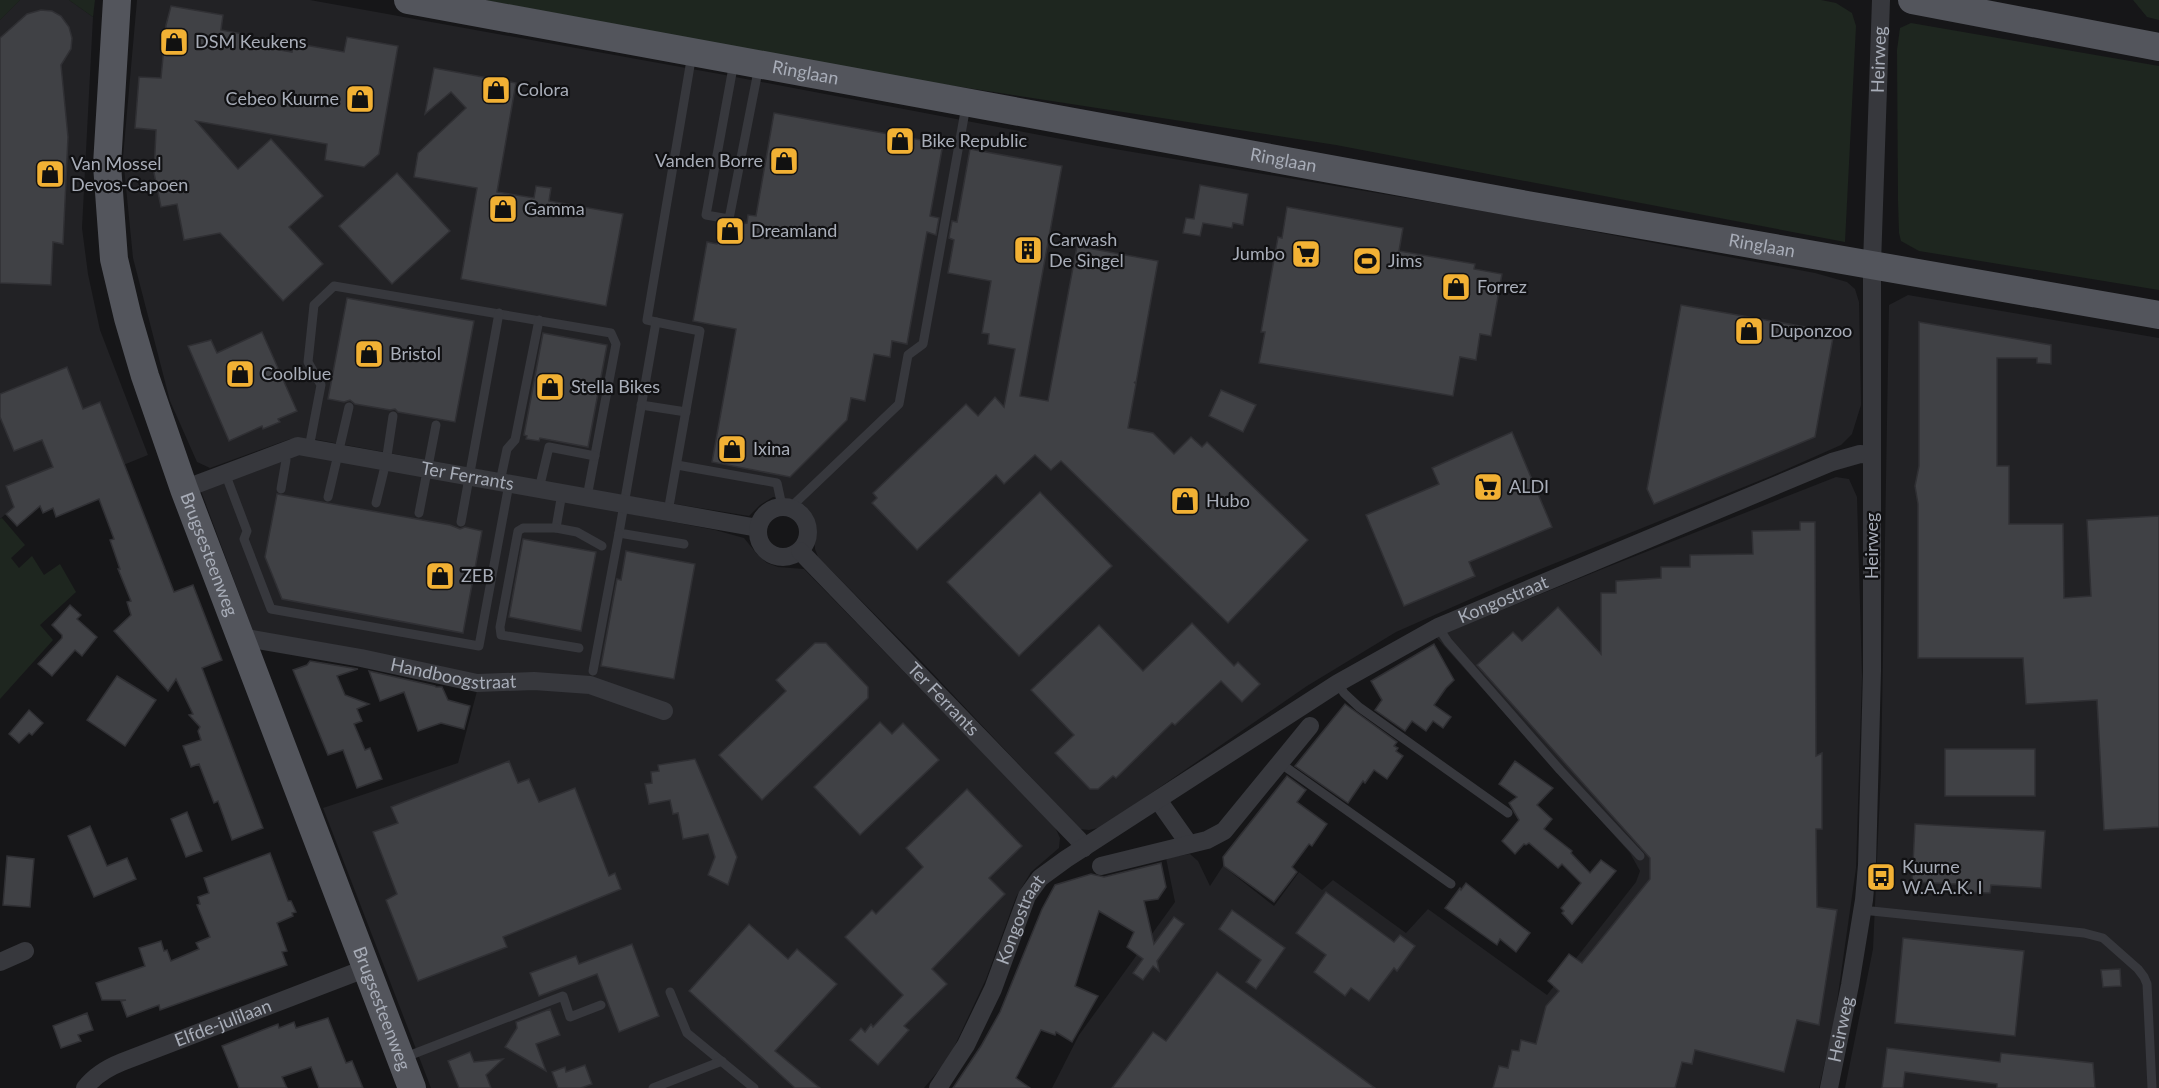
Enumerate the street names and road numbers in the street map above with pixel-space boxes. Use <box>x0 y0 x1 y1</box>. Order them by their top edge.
street label: Heirweg <box>1866 26 1890 93</box>
street label: Ringlaan <box>771 55 841 89</box>
street label: Ringlaan <box>1249 143 1319 176</box>
street label: Ringlaan <box>1727 228 1797 261</box>
street label: Ter Ferrants <box>420 456 516 494</box>
street label: Brugsesteenweg <box>176 489 243 619</box>
street label: Heirweg <box>1860 513 1882 579</box>
street label: Kongostraat <box>1454 570 1552 628</box>
street label: Handboogstraat <box>389 653 517 693</box>
street label: Ter Ferrants <box>903 657 984 740</box>
street label: Kongostraat <box>991 870 1049 967</box>
street label: Brugsesteenweg <box>349 943 416 1073</box>
street label: Elfde-julilaan <box>171 994 274 1051</box>
street label: Heirweg <box>1823 994 1857 1064</box>

